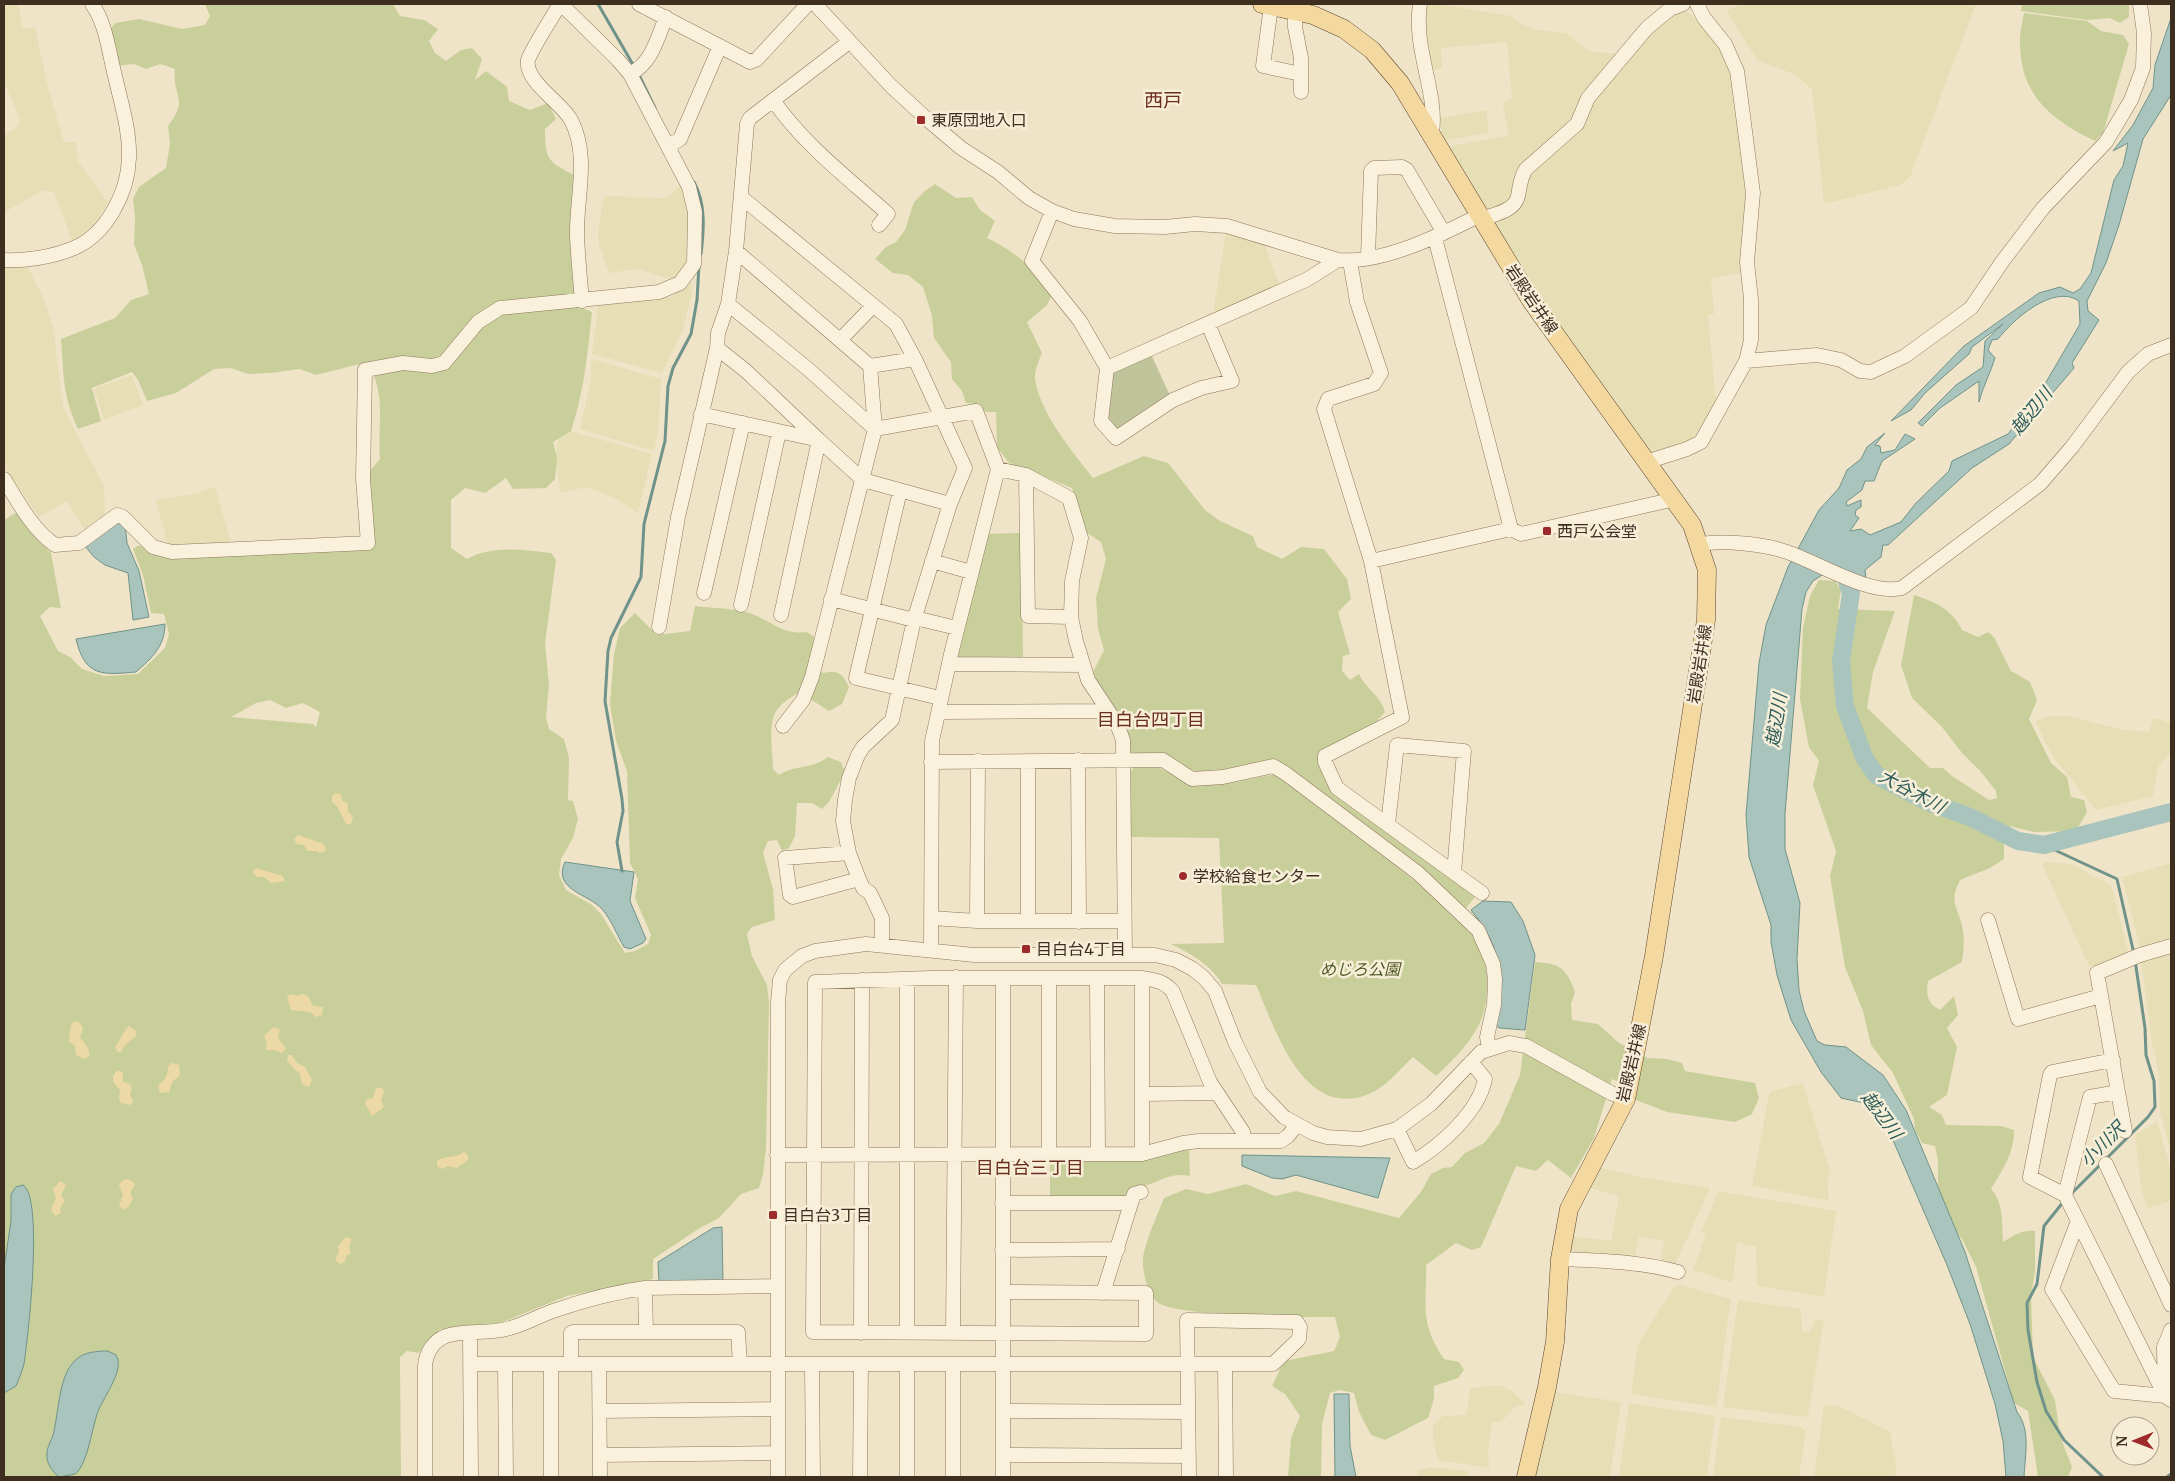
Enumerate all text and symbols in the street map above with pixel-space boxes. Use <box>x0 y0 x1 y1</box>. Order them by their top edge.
district label: 西戸 <box>1144 88 1182 112</box>
place label: 東原団地入口 <box>931 110 1027 130</box>
marker: 東原団地入口 <box>915 114 927 126</box>
street label: 岩殿岩井線 <box>1501 260 1563 338</box>
water label: 越辺川 <box>2005 381 2058 439</box>
place label: 西戸公会堂 <box>1557 521 1637 541</box>
marker: 西戸公会堂 <box>1541 525 1553 537</box>
street label: 岩殿岩井線 <box>1683 623 1715 705</box>
water label: 越辺川 <box>1760 690 1792 748</box>
district label: 目白台四丁目 <box>1097 708 1205 731</box>
water label: 大谷木川 <box>1875 764 1951 819</box>
place label: 学校給食センター <box>1193 866 1321 886</box>
marker: 学校給食センター <box>1177 870 1189 882</box>
place label: 目白台4丁目 <box>1036 939 1126 959</box>
marker: 目白台4丁目 <box>1020 943 1032 955</box>
park label: めじろ公園 <box>1320 959 1402 979</box>
street label: 岩殿岩井線 <box>1612 1022 1650 1104</box>
water label: 越辺川 <box>1857 1087 1909 1145</box>
water label: 小川沢 <box>2075 1115 2131 1171</box>
district label: 目白台三丁目 <box>976 1156 1084 1179</box>
place label: 目白台3丁目 <box>783 1205 872 1225</box>
marker: 目白台3丁目 <box>767 1209 779 1221</box>
north arrow <box>2110 1416 2160 1466</box>
text: N <box>2113 1436 2131 1447</box>

